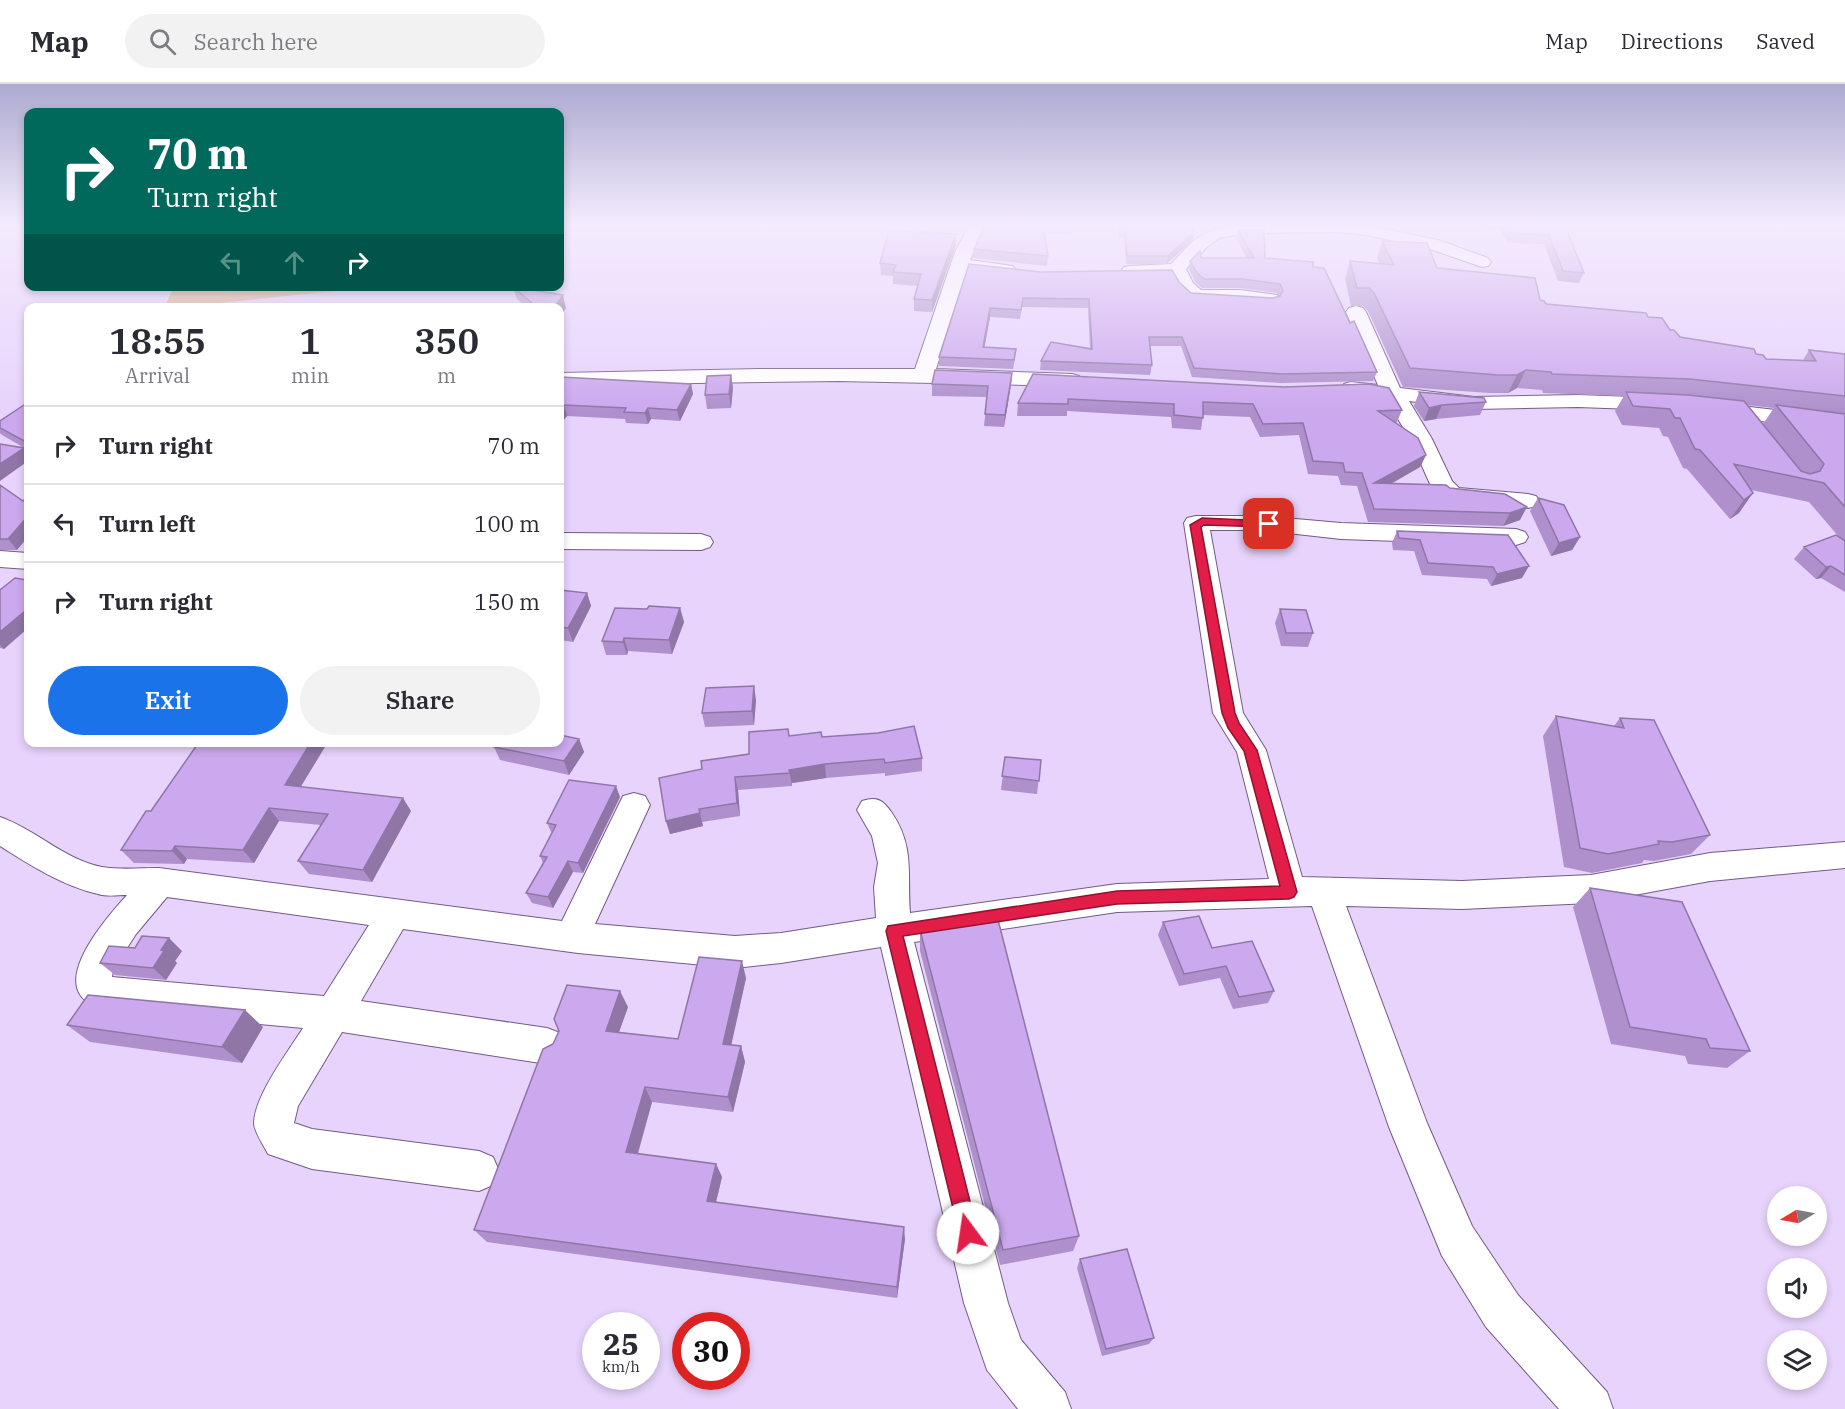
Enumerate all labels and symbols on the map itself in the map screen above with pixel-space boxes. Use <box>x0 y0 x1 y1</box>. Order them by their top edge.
pin <box>1243 498 1294 549</box>
north arrow <box>1767 1186 1827 1246</box>
position arrow <box>936 1201 1000 1265</box>
speed limit sign: 30 <box>672 1312 750 1390</box>

